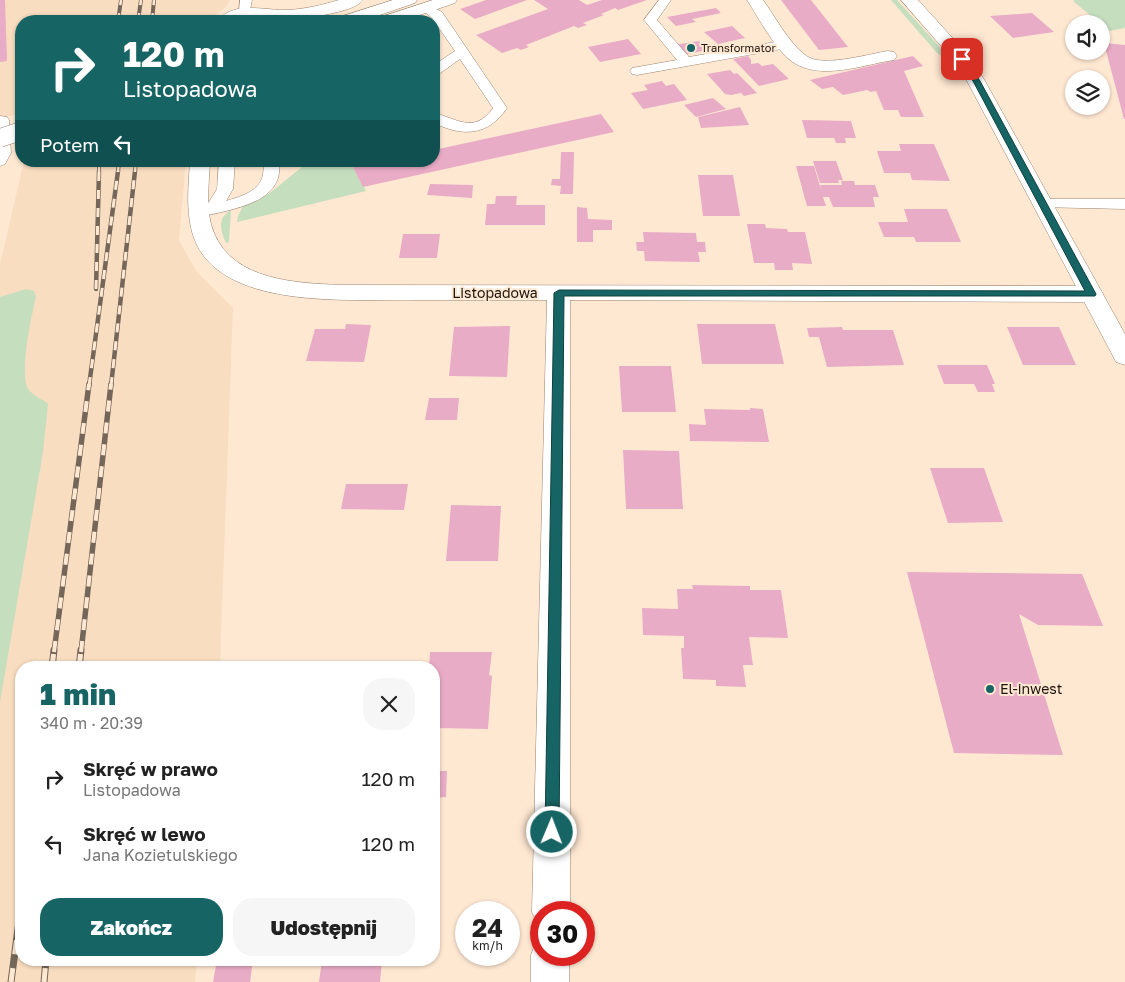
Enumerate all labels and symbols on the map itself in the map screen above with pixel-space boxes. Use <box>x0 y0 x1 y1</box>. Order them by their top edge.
pin <box>941 38 983 80</box>
place label: Transformator <box>701 41 776 54</box>
marker: Transformator <box>685 42 697 54</box>
street label: Listopadowa <box>452 284 538 301</box>
place label: El-inwest <box>1000 680 1062 697</box>
marker: El-inwest <box>984 683 996 695</box>
position arrow <box>525 805 577 857</box>
speed limit sign: 30 <box>530 901 595 966</box>

